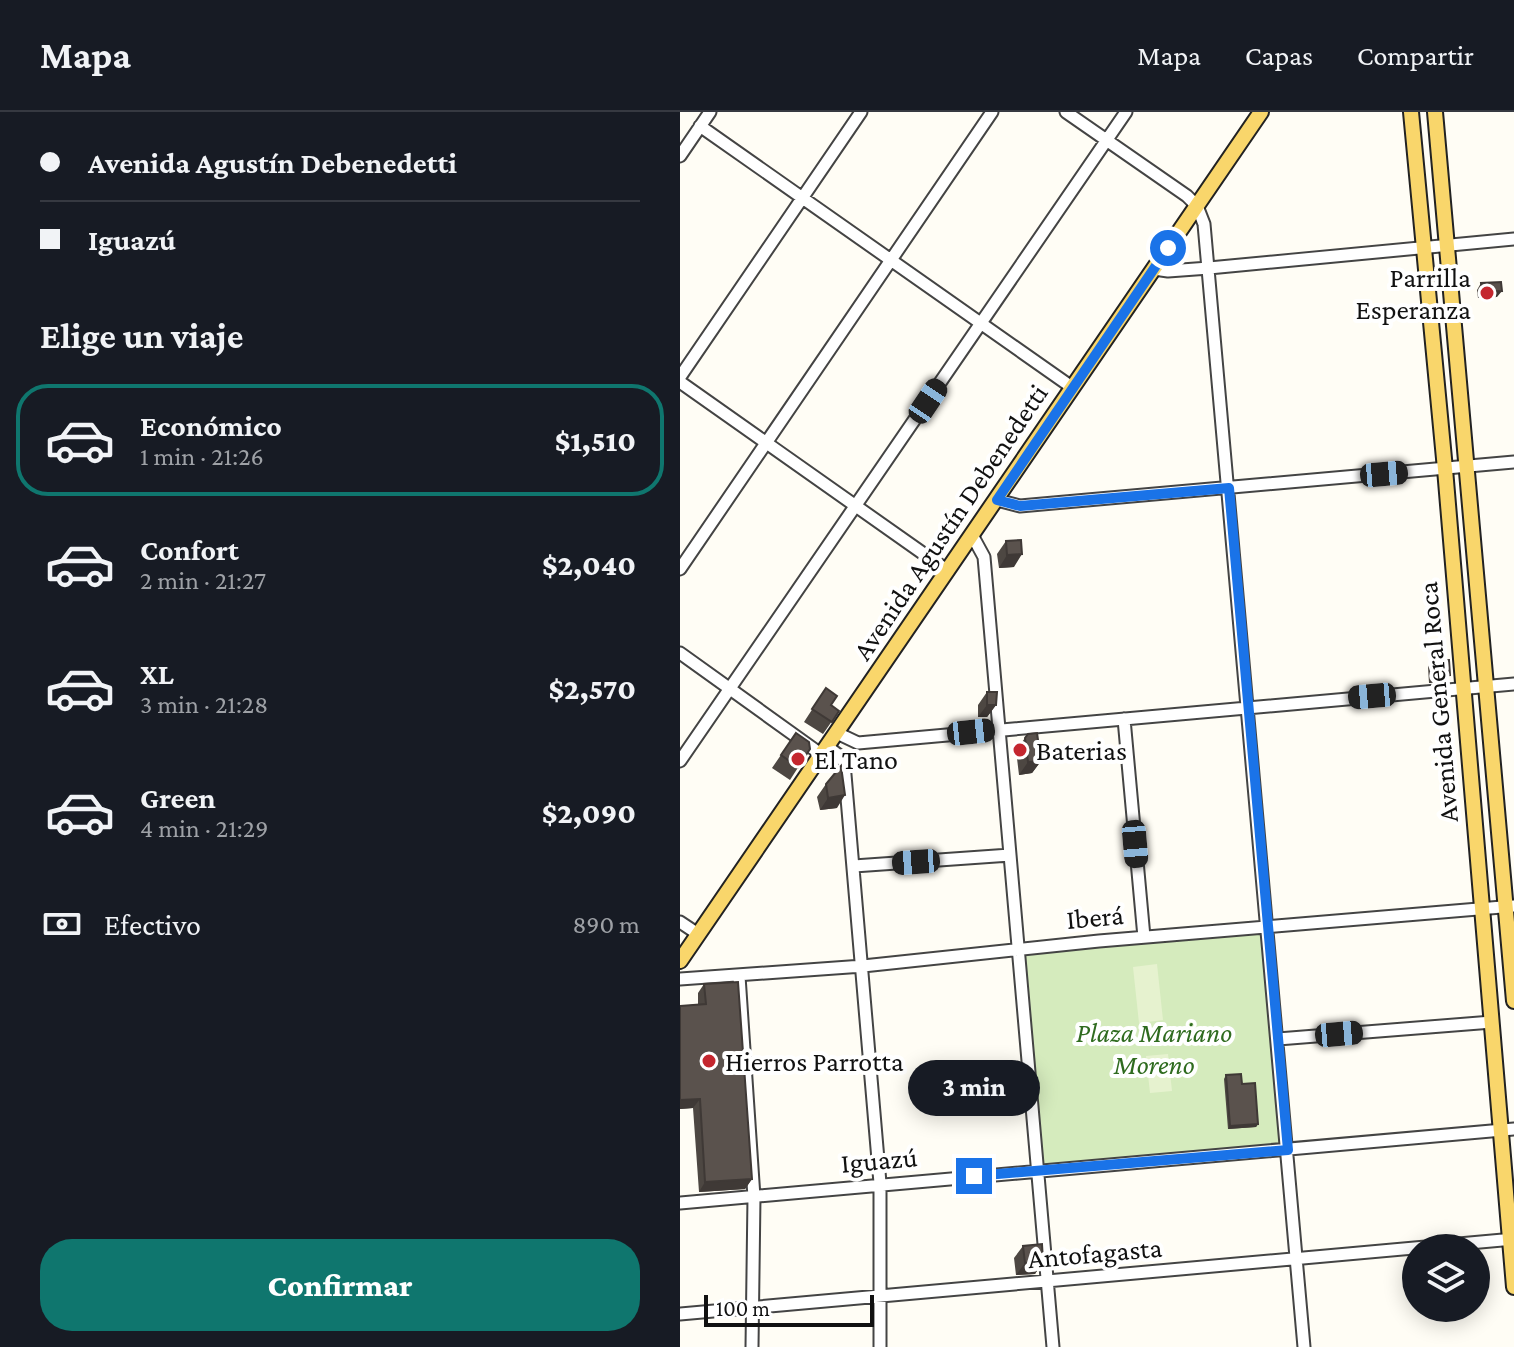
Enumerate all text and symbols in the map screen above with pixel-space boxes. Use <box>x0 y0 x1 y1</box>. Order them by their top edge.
text: Mapa <box>40 34 131 76</box>
text: Mapa <box>1137 40 1201 71</box>
text: Capas <box>1245 40 1313 71</box>
text: Compartir <box>1357 40 1474 71</box>
text: Avenida Agustín Debenedetti <box>88 146 457 179</box>
text: Iguazú <box>88 223 176 256</box>
route start <box>1150 230 1186 266</box>
place label: Parrilla Esperanza <box>1356 262 1471 325</box>
marker: Parrilla Esperanza <box>1478 284 1496 302</box>
text: Elige un viaje <box>40 316 243 356</box>
car <box>905 374 951 428</box>
street label: Avenida Agustín Debenedetti <box>846 378 1054 666</box>
icon: car <box>44 404 116 476</box>
text: Económico <box>140 409 282 442</box>
text: $1,510 <box>555 424 636 457</box>
text: 1 min · 21:26 <box>140 442 264 471</box>
car <box>1359 460 1409 488</box>
icon: car <box>44 528 116 600</box>
text: Confort <box>140 533 239 566</box>
text: $2,040 <box>542 548 636 581</box>
text: 2 min · 21:27 <box>140 566 266 595</box>
street label: Avenida General Roca <box>1412 580 1464 824</box>
icon: car <box>44 652 116 724</box>
text: XL <box>140 657 174 690</box>
text: $2,570 <box>549 672 636 705</box>
car <box>1347 682 1397 710</box>
text: 3 min · 21:28 <box>140 690 268 719</box>
car <box>946 718 996 746</box>
place label: Baterias <box>1036 735 1127 766</box>
marker: Baterias <box>1011 741 1029 759</box>
place label: El Tano <box>814 744 898 775</box>
marker: El Tano <box>789 750 807 768</box>
icon: car <box>44 776 116 848</box>
text: Green <box>140 781 216 814</box>
text: $2,090 <box>542 796 636 829</box>
text: 4 min · 21:29 <box>140 814 268 843</box>
car <box>1121 819 1149 869</box>
car <box>891 848 941 876</box>
street label: Iberá <box>1065 899 1125 935</box>
icon: cash <box>40 902 84 946</box>
text: Efectivo <box>104 908 201 941</box>
text: 890 m <box>573 910 640 939</box>
park label: Plaza Mariano Moreno <box>1076 1017 1232 1080</box>
car <box>1314 1020 1364 1048</box>
place label: Hierros Parrotta <box>725 1046 904 1077</box>
marker: Hierros Parrotta <box>700 1052 718 1070</box>
callout: 3 min <box>908 1060 1040 1116</box>
text: 3 min <box>942 1073 1006 1102</box>
street label: Iguazú <box>840 1141 919 1179</box>
route end <box>956 1158 992 1194</box>
street label: Antofagasta <box>1027 1232 1163 1274</box>
map controls <box>1402 1234 1490 1322</box>
button: layers <box>1402 1234 1490 1322</box>
button: Confirmar <box>40 1239 640 1331</box>
scale bar <box>704 1291 874 1327</box>
text: 100 m <box>716 1296 770 1321</box>

